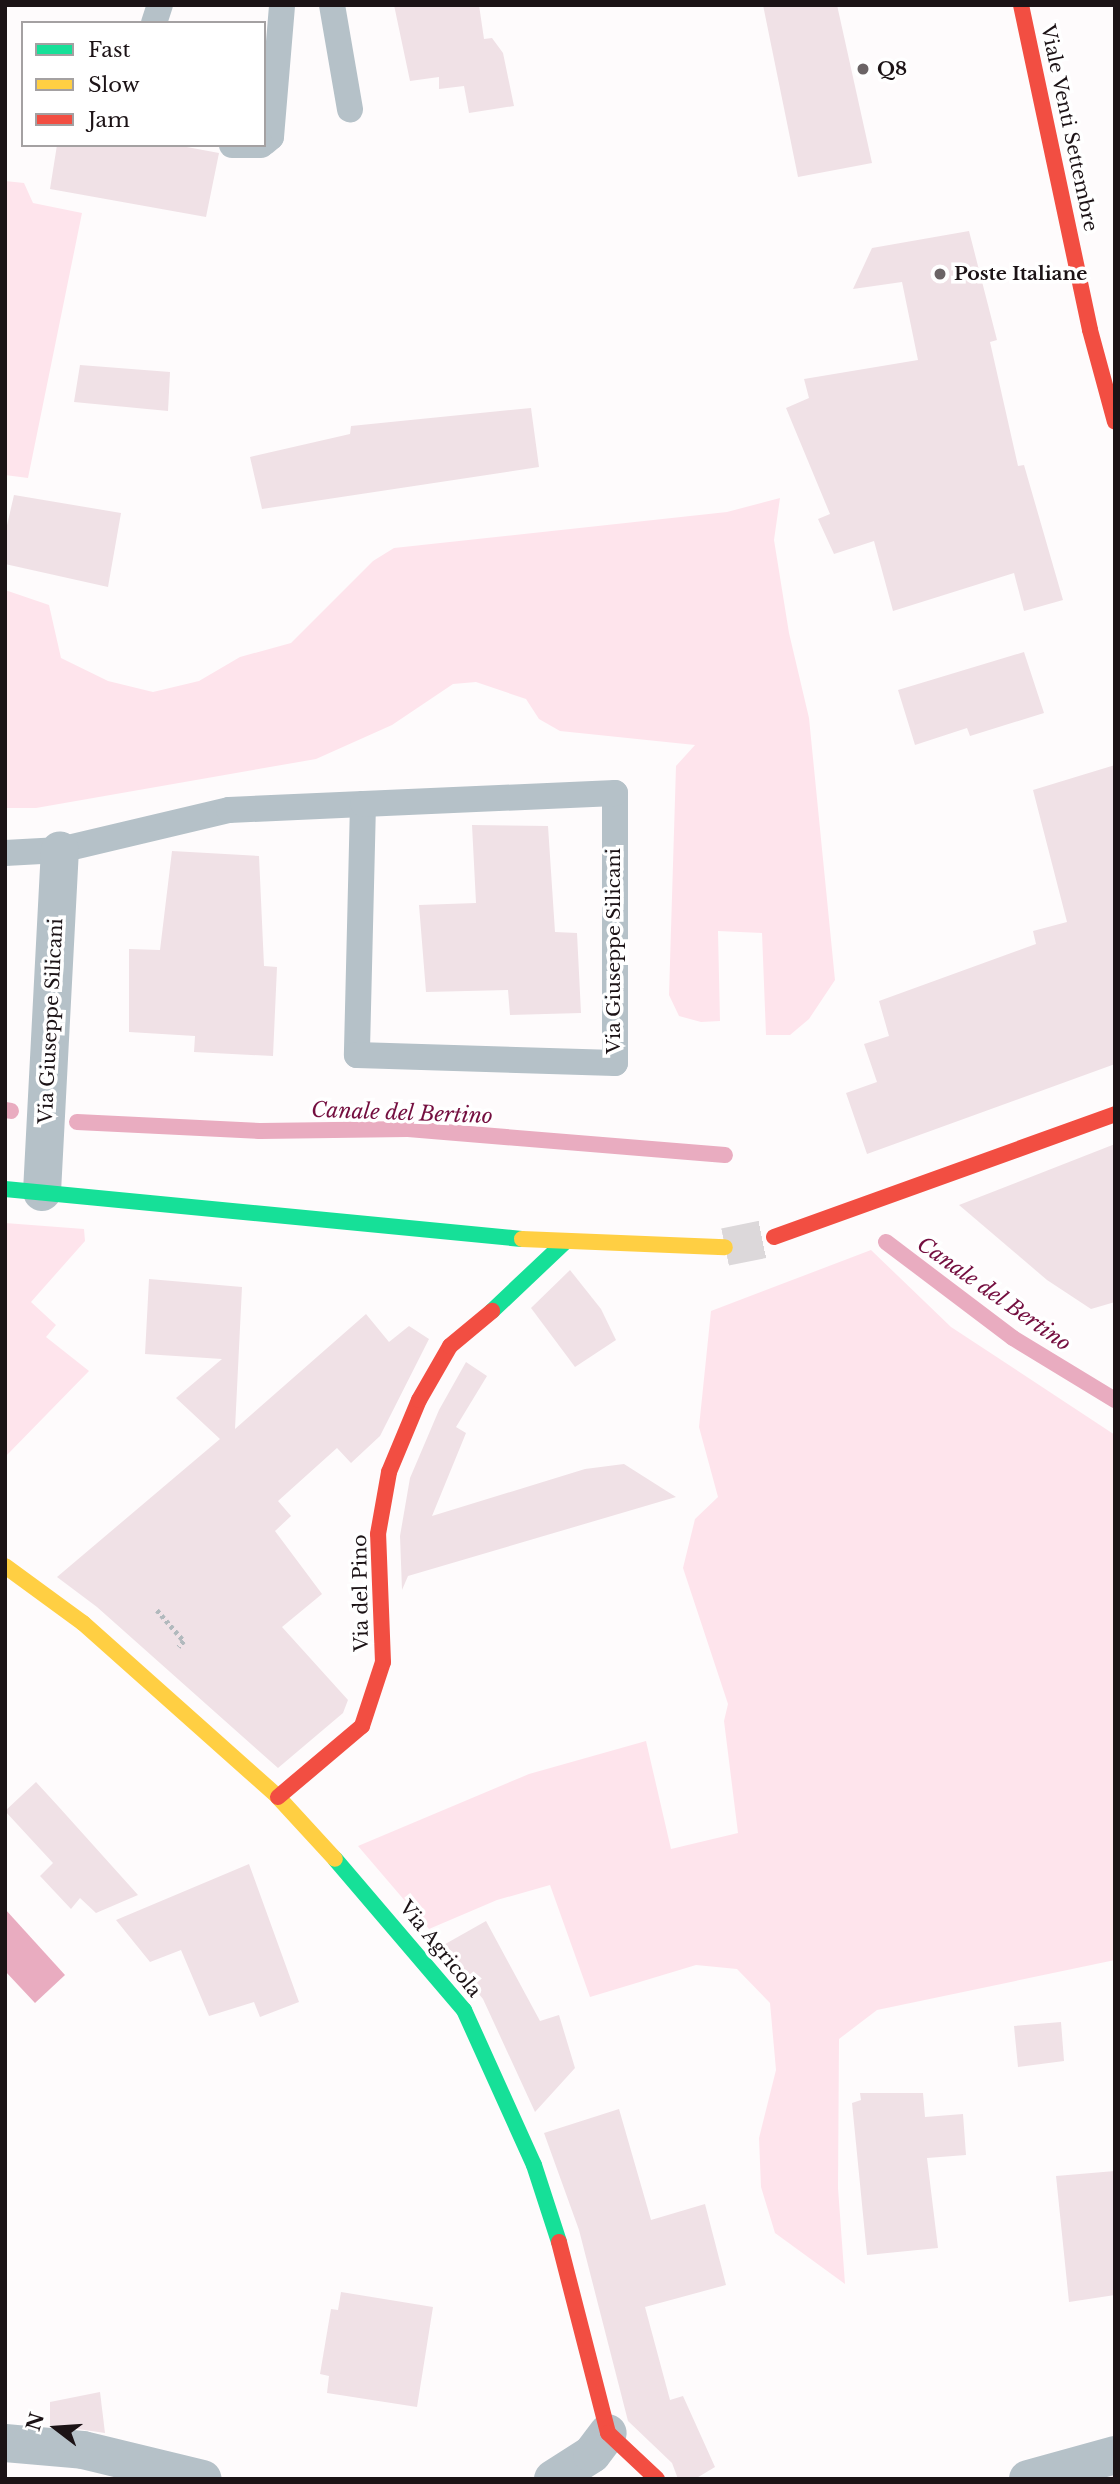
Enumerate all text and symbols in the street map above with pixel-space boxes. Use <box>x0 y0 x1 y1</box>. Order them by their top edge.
legend <box>21 21 266 147</box>
street label: Viale Venti Settembre <box>1036 22 1102 234</box>
text: Fast <box>88 37 130 63</box>
place label: Q8 <box>877 58 907 80</box>
marker: Q8 <box>855 61 871 77</box>
text: Slow <box>88 72 140 98</box>
text: Jam <box>88 107 130 133</box>
place label: Poste Italiane <box>954 263 1087 285</box>
marker: Poste Italiane <box>932 266 948 282</box>
street label: Via Giuseppe Silicani <box>603 848 625 1054</box>
street label: Via Giuseppe Silicani <box>34 917 68 1125</box>
water label: Canale del Bertino <box>310 1097 494 1129</box>
water label: Canale del Bertino <box>912 1231 1076 1357</box>
street label: Via del Pino <box>349 1534 373 1652</box>
street label: Via Agricola <box>394 1896 486 2002</box>
north arrow <box>21 2393 91 2463</box>
text: N <box>22 2410 49 2434</box>

